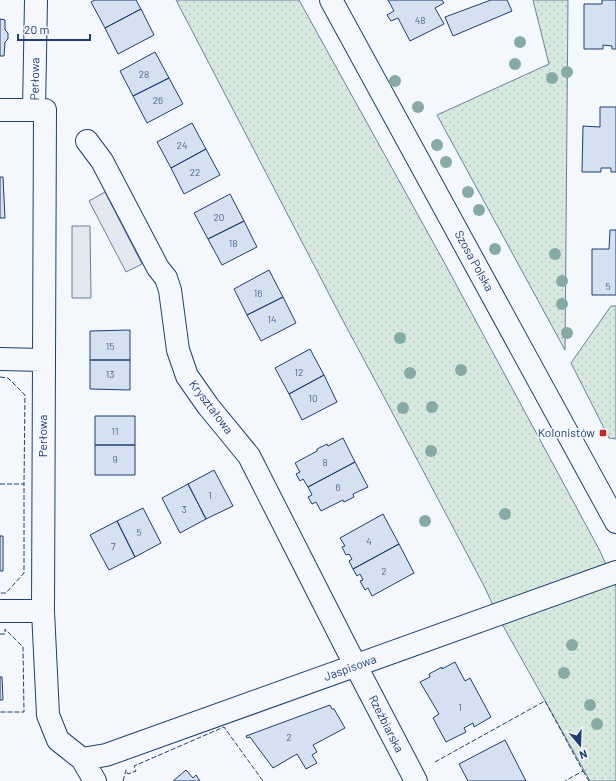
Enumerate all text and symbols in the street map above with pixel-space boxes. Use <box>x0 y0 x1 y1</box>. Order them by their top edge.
house number: 48 <box>415 14 425 26</box>
scale bar <box>18 16 90 42</box>
text: 20 m <box>24 22 50 36</box>
street label: Perłowa <box>27 58 41 100</box>
house number: 28 <box>139 68 149 80</box>
house number: 26 <box>153 94 163 106</box>
house number: 24 <box>177 139 187 151</box>
house number: 22 <box>190 166 200 178</box>
house number: 20 <box>213 211 225 223</box>
street label: Szosa Polska <box>452 228 497 293</box>
house number: 18 <box>229 237 237 249</box>
house number: 5 <box>605 280 611 292</box>
house number: 16 <box>254 287 262 299</box>
house number: 14 <box>267 313 277 325</box>
house number: 15 <box>106 340 114 352</box>
house number: 12 <box>295 366 303 378</box>
house number: 13 <box>106 368 114 380</box>
street label: Kryształowa <box>187 377 237 436</box>
house number: 10 <box>308 392 318 404</box>
street label: Perłowa <box>35 415 49 457</box>
house number: 11 <box>111 425 119 437</box>
place label: Kolonistów <box>538 425 595 439</box>
marker: Kolonistów <box>598 428 608 438</box>
house number: 9 <box>112 453 118 465</box>
house number: 8 <box>322 456 328 468</box>
house number: 6 <box>335 481 341 493</box>
house number: 1 <box>208 489 212 501</box>
house number: 3 <box>181 503 187 515</box>
house number: 5 <box>136 526 142 538</box>
house number: 4 <box>366 535 372 547</box>
house number: 7 <box>111 540 116 552</box>
house number: 2 <box>381 565 387 577</box>
street label: Jaspisowa <box>321 651 378 683</box>
street label: Rzeźbiarska <box>367 693 407 754</box>
house number: 1 <box>458 701 462 713</box>
north arrow <box>560 725 600 765</box>
house number: 2 <box>286 731 292 743</box>
text: N <box>578 748 589 762</box>

